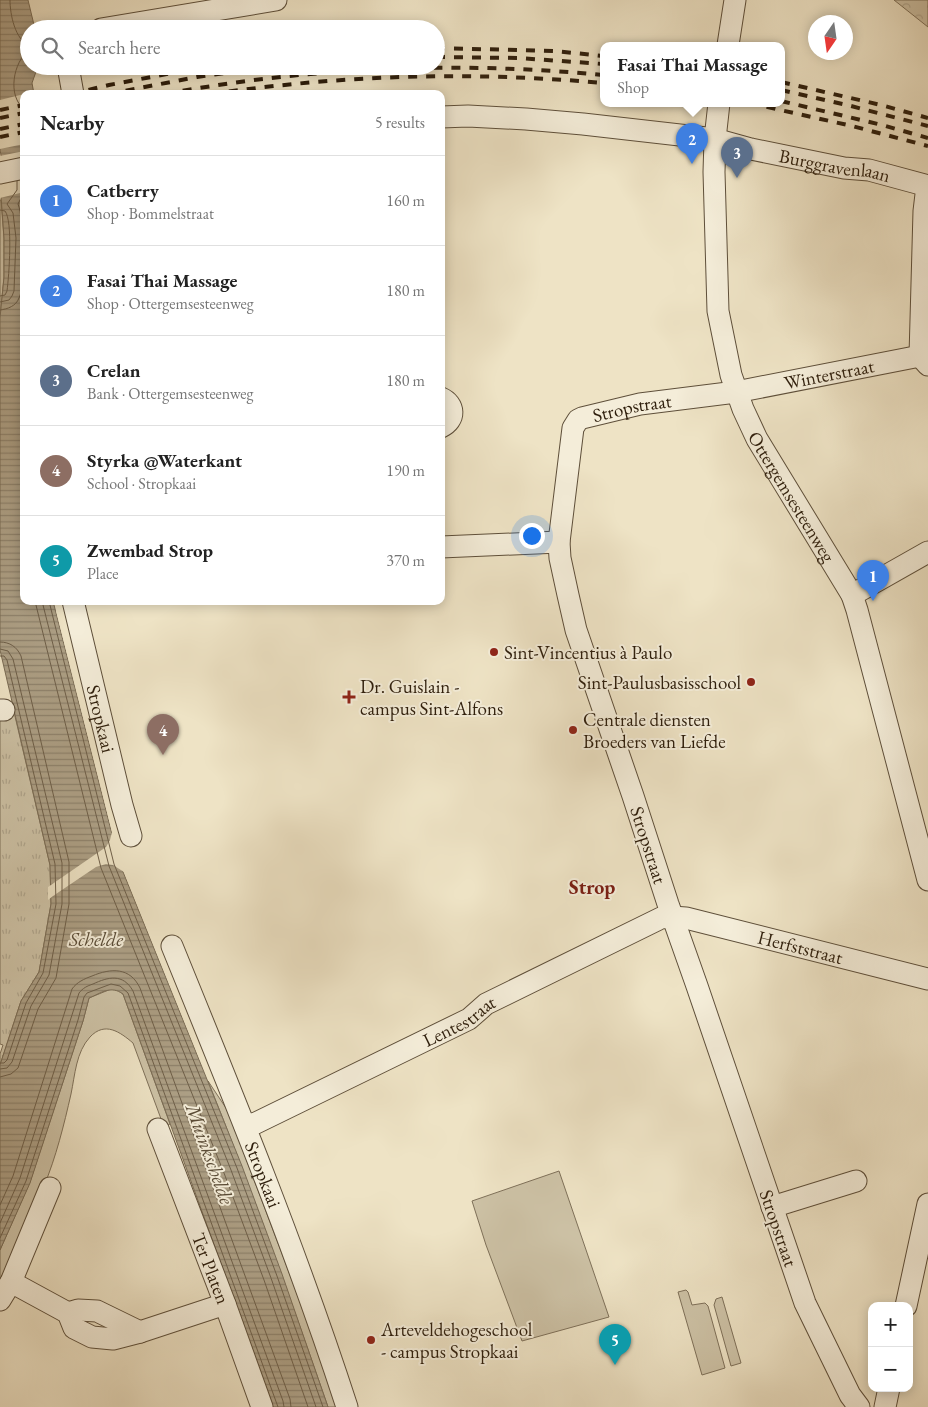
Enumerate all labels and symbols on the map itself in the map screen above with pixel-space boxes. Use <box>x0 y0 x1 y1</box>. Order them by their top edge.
north arrow <box>808 15 853 60</box>
pin: 2 <box>676 123 708 164</box>
pin: 3 <box>721 137 753 178</box>
street label: Burggravenlaan <box>777 143 893 188</box>
street label: Winterstraat <box>782 353 876 395</box>
street label: Stropstraat <box>590 388 673 428</box>
street label: Ottergemsesteenweg <box>742 427 841 567</box>
your location <box>519 523 545 549</box>
pin: 1 <box>857 560 889 601</box>
place label: Sint-Vincentius à Paulo <box>504 640 672 665</box>
marker: Sint-Vincentius à Paulo <box>488 646 500 658</box>
place label: Sint-Paulusbasisschool <box>578 670 741 695</box>
place label: Dr. Guislain - campus Sint-Alfons <box>360 674 503 721</box>
marker: Sint-Paulusbasisschool <box>745 676 757 688</box>
street label: Stropkaai <box>81 682 121 756</box>
marker: Dr. Guislain - campus Sint-Alfons <box>342 690 356 704</box>
place label: Centrale diensten Broeders van Liefde <box>583 707 726 754</box>
pin: 4 <box>147 714 179 755</box>
marker: Centrale diensten Broeders van Liefde <box>567 724 579 736</box>
street label: Stropstraat <box>624 803 673 887</box>
district label: Strop <box>569 874 615 900</box>
street label: Herfststraat <box>755 925 845 970</box>
water label: Schelde <box>68 926 123 952</box>
street label: Lentestraat <box>419 989 500 1053</box>
water label: Muinkschelde <box>179 1099 240 1208</box>
street label: Stropkaai <box>239 1138 287 1211</box>
street label: Stropstraat <box>754 1186 803 1270</box>
street label: Ter Platen <box>186 1229 236 1308</box>
place label: Arteveldehogeschool - campus Stropkaai <box>380 1317 533 1364</box>
pin: 5 <box>599 1324 631 1365</box>
marker: Arteveldehogeschool - campus Stropkaai <box>365 1334 377 1346</box>

